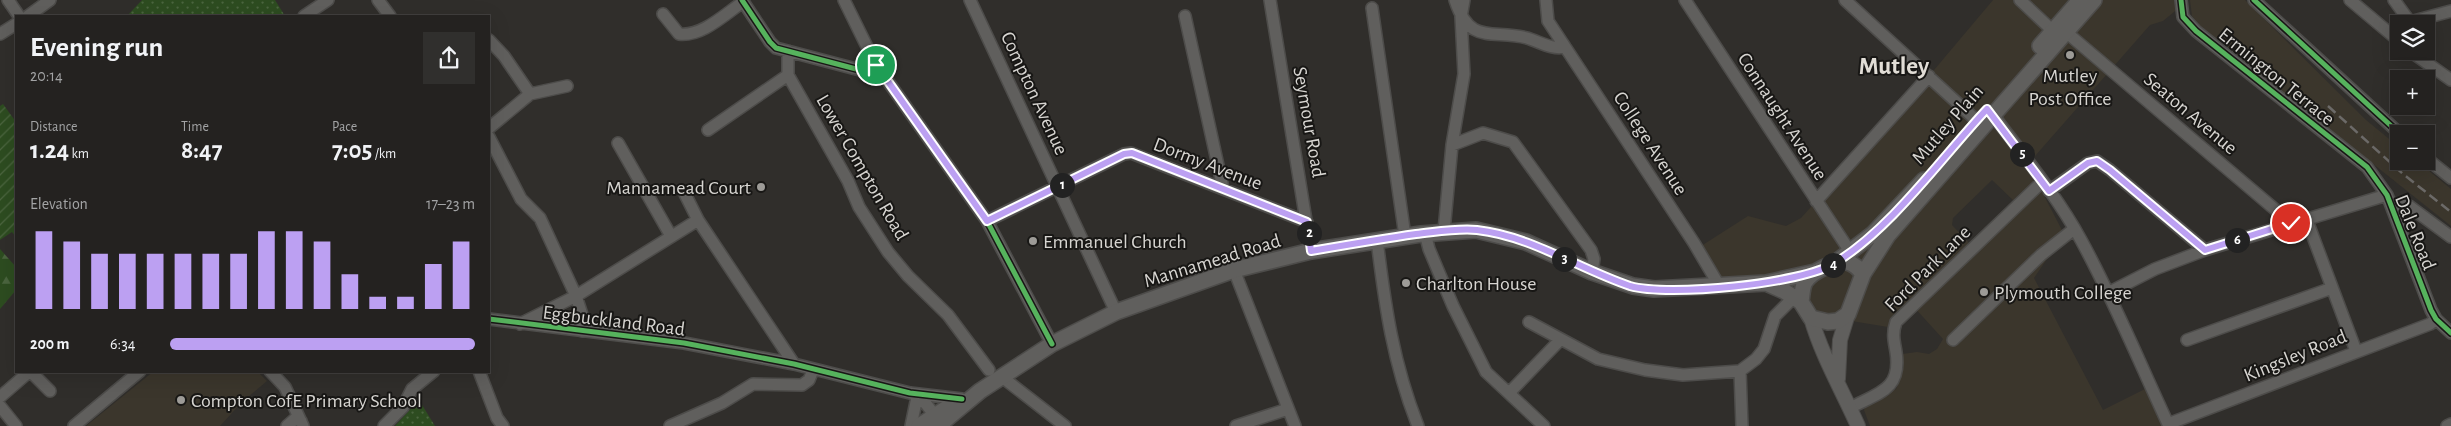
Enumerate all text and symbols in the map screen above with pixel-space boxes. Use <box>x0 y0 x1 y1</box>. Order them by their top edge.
map controls <box>2390 15 2435 170</box>
button: layers <box>2390 15 2435 60</box>
street label: Ermington Terrace <box>2215 24 2338 129</box>
street label: Compton Avenue <box>997 29 1071 158</box>
button: share <box>423 32 475 84</box>
text: Evening run <box>30 34 163 62</box>
pin <box>855 44 897 86</box>
street label: Connaught Avenue <box>1734 49 1831 184</box>
marker: Mutley Post Office <box>2064 49 2076 61</box>
icon: arrive <box>862 51 890 79</box>
district label: Mutley <box>1859 54 1930 79</box>
street label: Seymour Road <box>1289 65 1329 179</box>
place label: Mutley Post Office <box>2028 66 2112 109</box>
text: 20:14 <box>30 68 63 84</box>
street label: Seaton Avenue <box>2140 69 2241 158</box>
button: + <box>2390 70 2435 115</box>
street label: Mutley Plain <box>1908 81 1987 168</box>
street label: College Avenue <box>1609 88 1691 199</box>
street label: Lower Compton Road <box>812 91 912 244</box>
text: Distance <box>30 120 77 134</box>
text: Time <box>181 120 209 134</box>
text: Pace <box>332 120 357 134</box>
button: − <box>2390 125 2435 170</box>
street label: Dormy Avenue <box>1150 134 1265 194</box>
text: 1.24 <box>30 138 69 163</box>
text: 8:47 <box>181 138 222 163</box>
text: 7:05 <box>332 138 372 163</box>
pin: 5 <box>2010 142 2034 166</box>
text: km <box>69 147 89 161</box>
text: /km <box>372 147 396 161</box>
text: 5 <box>2019 147 2026 161</box>
pin: 1 <box>1050 172 1074 198</box>
place label: Mannamead Court <box>606 178 752 198</box>
text: 1 <box>1060 178 1065 192</box>
marker: Mannamead Court <box>755 181 767 193</box>
street label: Dale Road <box>2391 192 2439 273</box>
text: Elevation <box>30 196 88 212</box>
text: 17–23 m <box>426 196 475 212</box>
pin <box>2270 202 2312 244</box>
icon: check <box>2277 209 2305 237</box>
pin: 2 <box>1296 220 1322 246</box>
street label: Ford Park Lane <box>1881 222 1975 316</box>
text: 2 <box>1306 226 1313 240</box>
pin: 6 <box>2224 228 2250 252</box>
street label: Mannamead Road <box>1141 231 1283 291</box>
place label: Emmanuel Church <box>1043 232 1187 252</box>
text: 6 <box>2234 233 2241 247</box>
marker: Emmanuel Church <box>1027 235 1039 247</box>
pin: 3 <box>1552 246 1576 272</box>
text: 3 <box>1561 252 1568 266</box>
pin: 4 <box>1820 252 1846 278</box>
text: 4 <box>1830 258 1837 272</box>
place label: Charlton House <box>1416 274 1537 294</box>
marker: Charlton House <box>1400 277 1412 289</box>
place label: Plymouth College <box>1994 283 2132 303</box>
marker: Plymouth College <box>1978 286 1990 298</box>
street label: Eggbuckland Road <box>542 302 686 340</box>
street label: Kingsley Road <box>2241 326 2350 386</box>
text: 200 m <box>30 336 70 352</box>
text: 6:34 <box>110 336 135 352</box>
place label: Compton CofE Primary School <box>191 391 422 411</box>
marker: Compton CofE Primary School <box>175 394 187 406</box>

